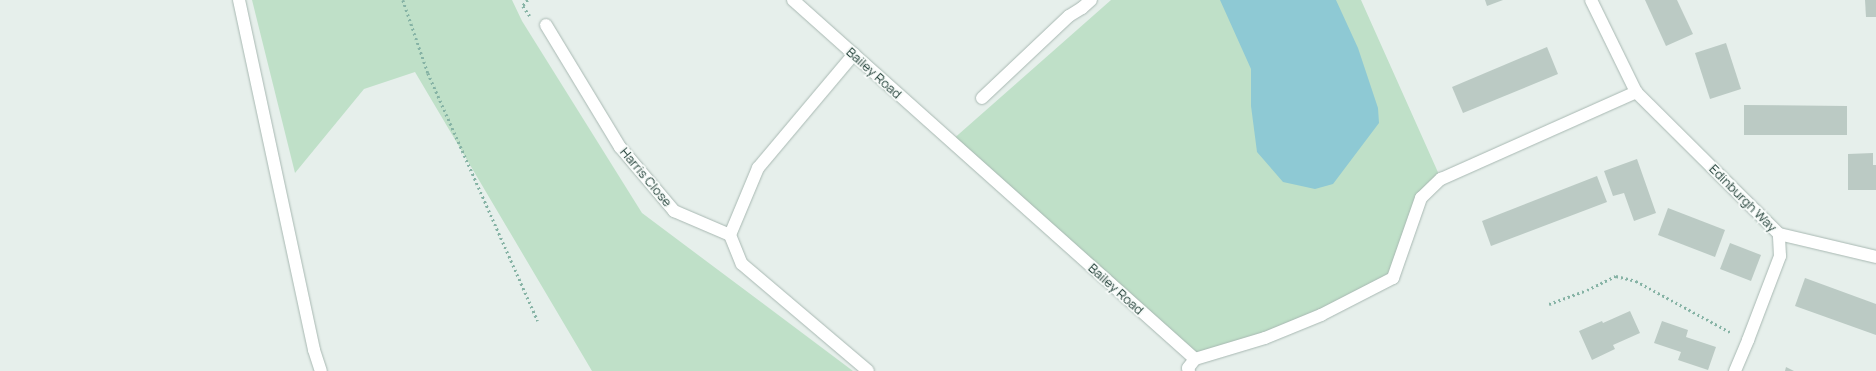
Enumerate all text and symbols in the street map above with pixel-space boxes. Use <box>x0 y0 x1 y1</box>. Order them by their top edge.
street label: Bailey Road <box>843 44 905 102</box>
street label: Harris Close <box>617 144 675 210</box>
street label: Edinburgh Way <box>1706 161 1780 235</box>
street label: Bailey Road <box>1085 260 1147 318</box>

